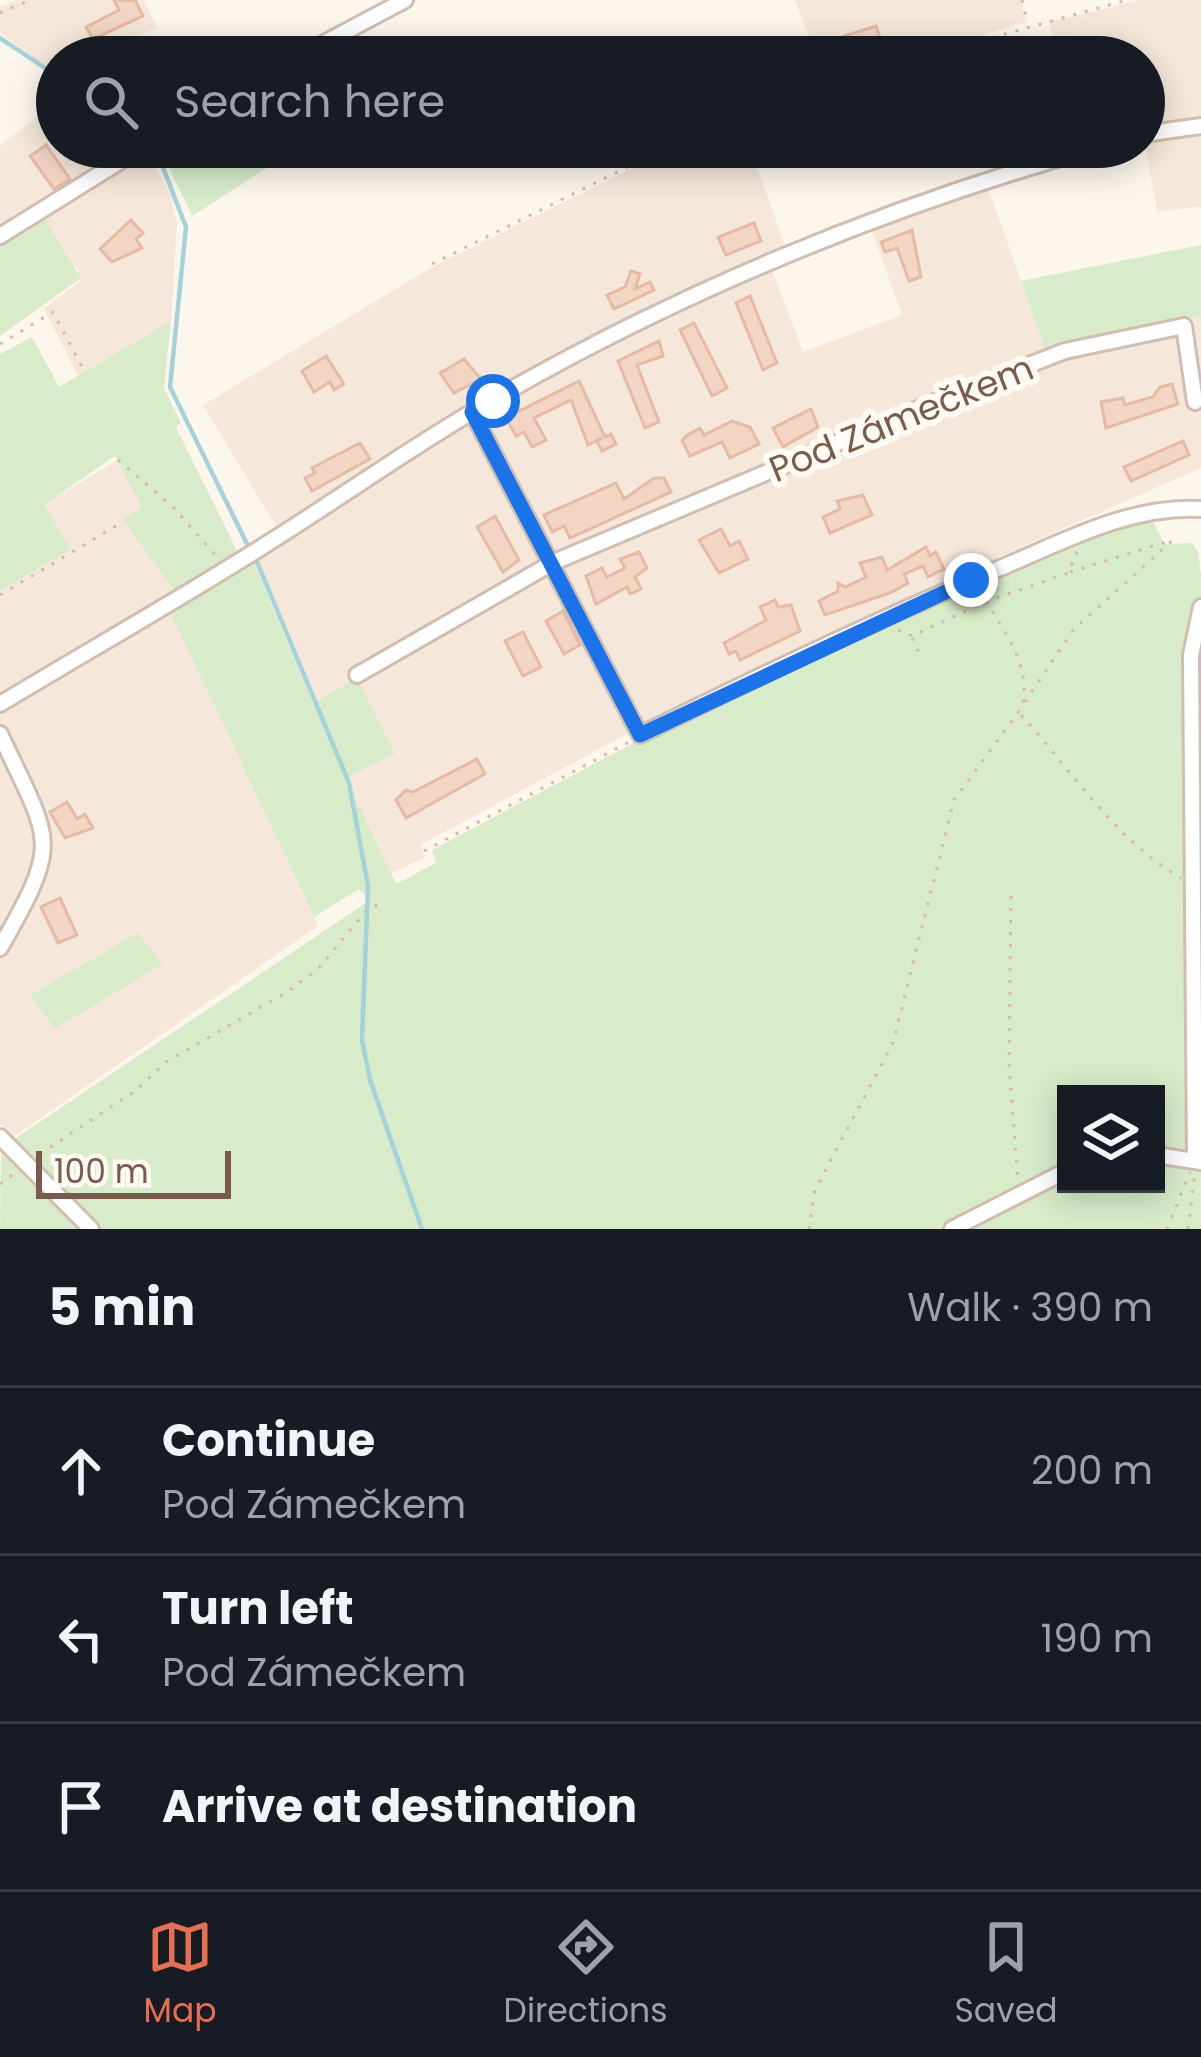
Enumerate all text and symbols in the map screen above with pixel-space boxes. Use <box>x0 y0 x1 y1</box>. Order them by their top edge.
search box <box>36 36 1165 168</box>
icon: search <box>78 69 144 135</box>
text: Search here <box>174 70 445 133</box>
street label: Pod Zámečkem <box>761 342 1041 495</box>
route start <box>466 374 520 428</box>
route end <box>944 553 998 607</box>
map controls <box>1057 1085 1165 1193</box>
button: layers <box>1057 1085 1165 1193</box>
scale bar <box>36 1145 231 1198</box>
text: 100 m <box>54 1148 149 1195</box>
text: 5 min <box>48 1271 195 1343</box>
text: Walk · 390 m <box>907 1280 1153 1335</box>
text: Continue <box>162 1409 375 1472</box>
icon: ahead <box>48 1438 114 1504</box>
text: 200 m <box>1031 1443 1153 1498</box>
text: Pod Zámečkem <box>162 1477 466 1532</box>
text: Turn left <box>162 1577 354 1640</box>
icon: left <box>48 1606 114 1672</box>
text: 190 m <box>1041 1611 1153 1666</box>
text: Pod Zámečkem <box>162 1645 466 1700</box>
icon: arrive <box>48 1774 114 1840</box>
text: Arrive at destination <box>162 1775 637 1838</box>
tab: Map <box>144 1914 217 2036</box>
tab: Directions <box>504 1914 667 2036</box>
tab: Saved <box>955 1914 1057 2036</box>

